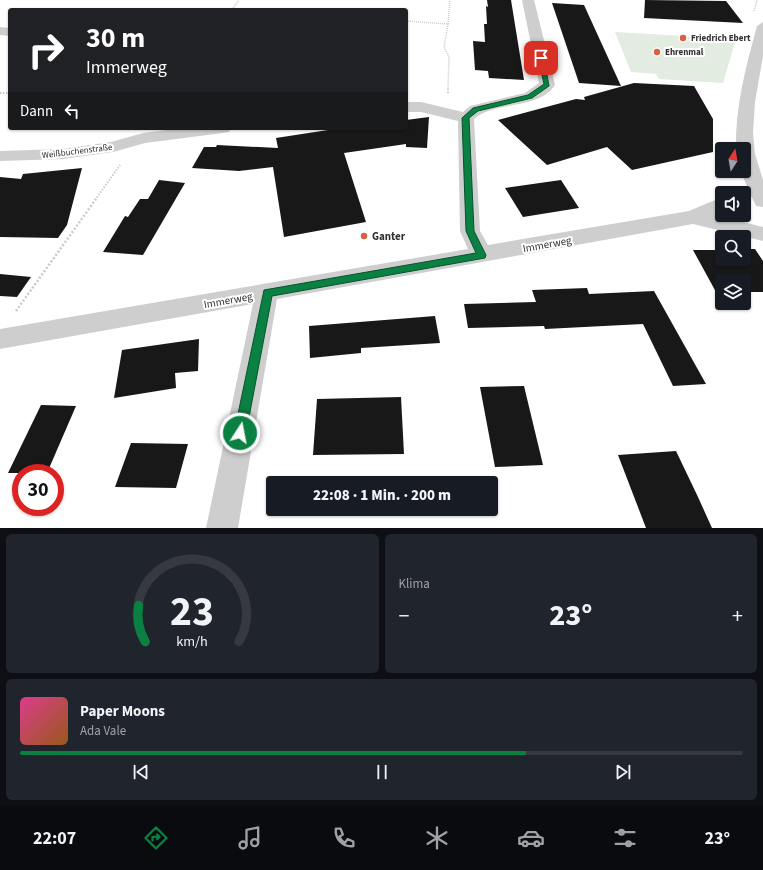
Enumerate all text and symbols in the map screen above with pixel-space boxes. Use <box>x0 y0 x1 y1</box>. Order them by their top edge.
text: 30 m <box>86 18 145 58</box>
icon: right <box>20 24 72 76</box>
place label: Friedrich Ebert <box>691 32 751 45</box>
marker: Friedrich Ebert <box>678 33 688 43</box>
pin <box>524 41 558 75</box>
place label: Ehrenmal <box>665 46 704 59</box>
icon: arrive <box>530 47 552 69</box>
marker: Ehrenmal <box>652 47 662 57</box>
text: Immerweg <box>86 55 167 80</box>
icon: left <box>61 100 83 122</box>
text: Dann <box>20 101 53 122</box>
street label: Weißbuchenstraße <box>41 141 114 162</box>
north arrow <box>715 142 751 178</box>
map controls <box>715 142 751 310</box>
button: sound <box>715 186 751 222</box>
place label: Ganter <box>372 229 406 244</box>
button: search <box>715 230 751 266</box>
marker: Ganter <box>359 231 369 241</box>
street label: Immerweg <box>521 233 573 256</box>
button: layers <box>715 274 751 310</box>
street label: Immerweg <box>202 289 254 312</box>
position arrow <box>219 412 261 454</box>
speed limit sign: 30 <box>12 464 64 516</box>
text: 22:08 · 1 Min. · 200 m <box>313 485 451 506</box>
text: Klima <box>399 575 430 593</box>
text: 23 <box>170 581 214 641</box>
text: 23° <box>549 594 592 637</box>
text: − <box>399 600 409 632</box>
text: + <box>732 600 743 632</box>
text: km/h <box>176 630 208 651</box>
text: Paper Moons <box>80 701 165 722</box>
text: Ada Vale <box>80 722 126 740</box>
icon: previous <box>130 761 152 783</box>
icon: pause <box>371 761 393 783</box>
icon: next <box>612 761 634 783</box>
icon: directions <box>142 824 170 852</box>
icon: music <box>236 824 264 852</box>
icon: phone <box>330 824 358 852</box>
icon: climate <box>423 824 451 852</box>
icon: car <box>517 824 545 852</box>
icon: filters <box>611 824 639 852</box>
text: 22:07 <box>33 826 76 851</box>
text: 23° <box>705 826 730 851</box>

